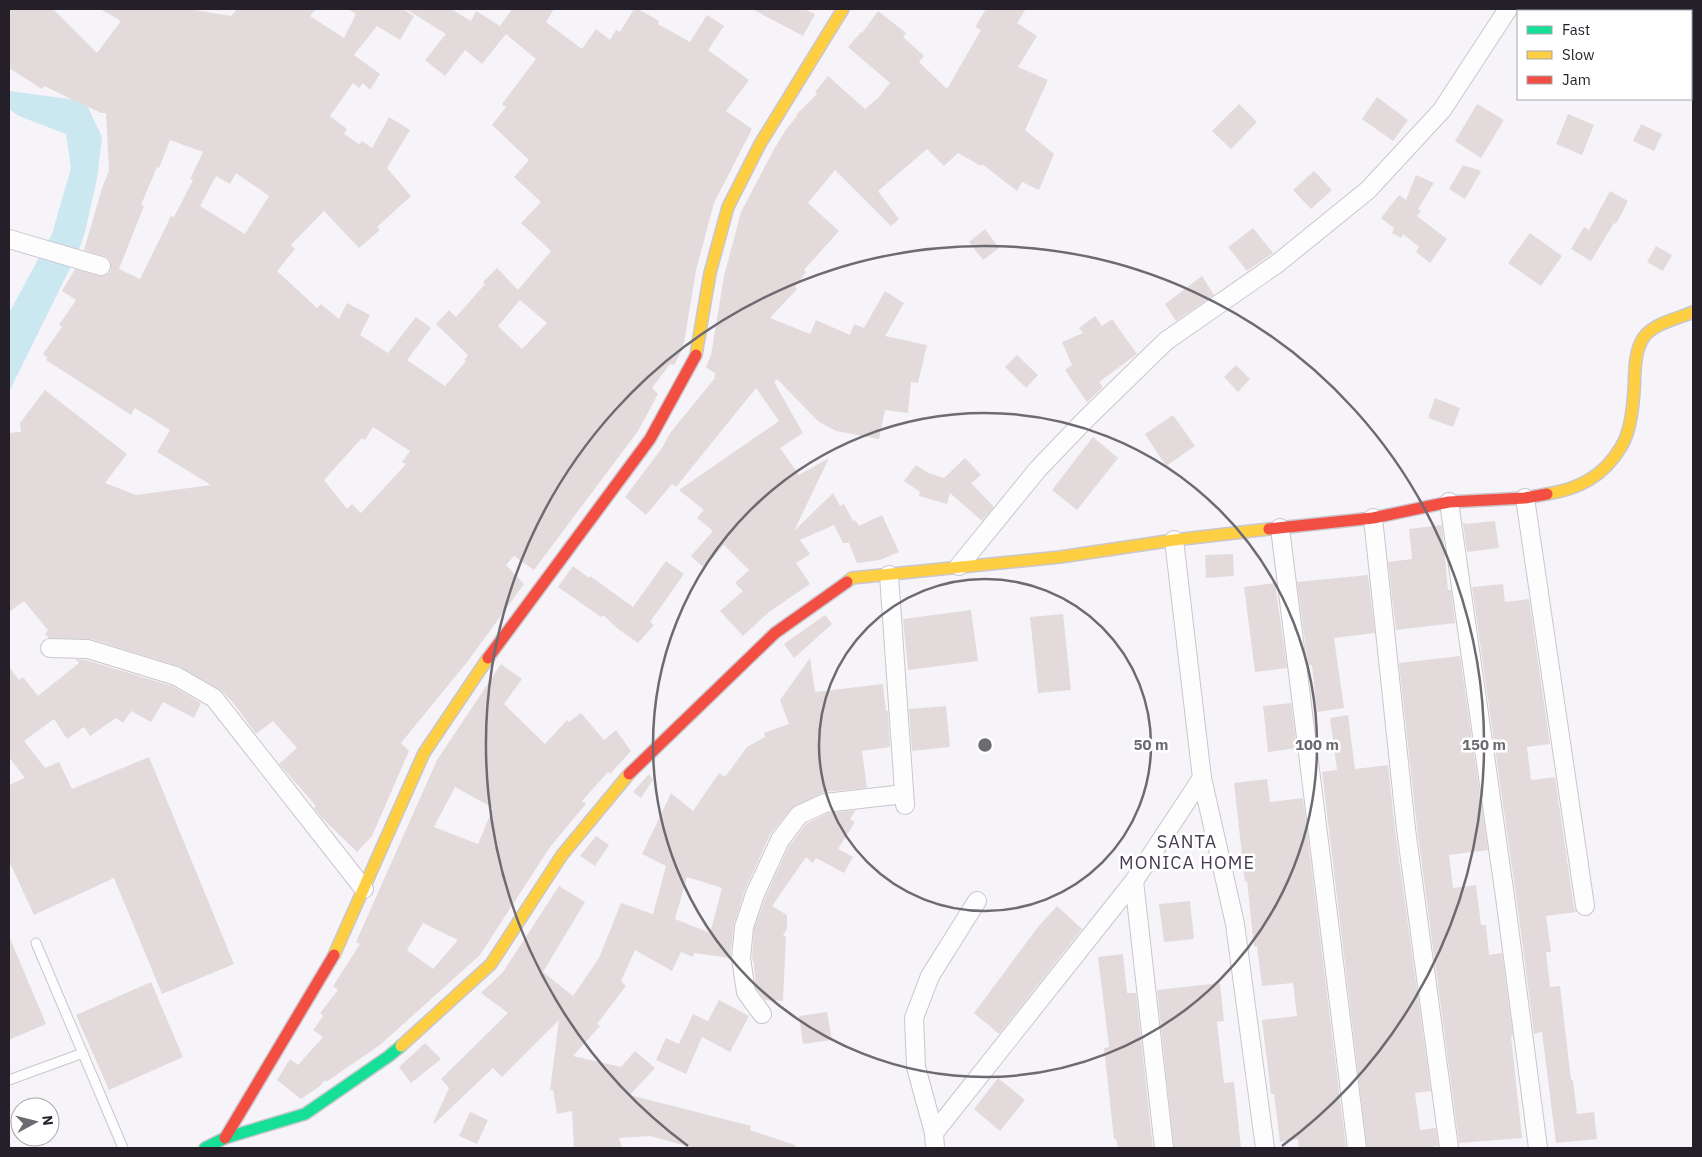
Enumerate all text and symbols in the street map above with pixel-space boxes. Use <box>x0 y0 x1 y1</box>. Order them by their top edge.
legend <box>1517 10 1692 100</box>
text: Fast <box>1562 20 1590 39</box>
text: Slow <box>1562 45 1595 64</box>
text: Jam <box>1562 70 1591 89</box>
text: 50 m <box>1134 735 1168 754</box>
text: 100 m <box>1295 735 1339 754</box>
text: 150 m <box>1462 735 1506 754</box>
centre of rings <box>976 736 994 754</box>
district label: SANTA MONICA HOME <box>1119 830 1255 874</box>
north arrow <box>10 1097 60 1147</box>
text: N <box>38 1114 57 1127</box>

